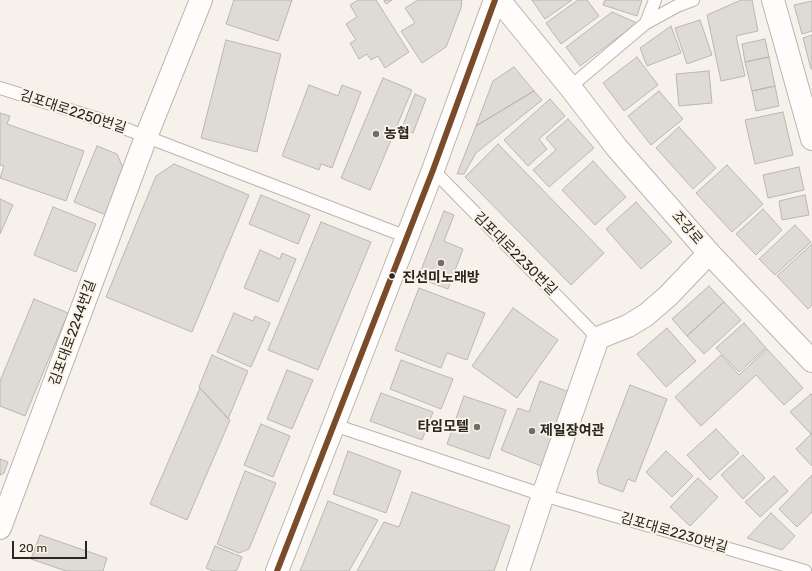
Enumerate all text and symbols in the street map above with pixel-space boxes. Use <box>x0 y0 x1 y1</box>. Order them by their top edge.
street label: 김포대로2250번길 <box>18 87 128 137</box>
place label: 농협 <box>384 126 410 142</box>
marker: 농협 <box>371 129 381 139</box>
street label: 조강로 <box>668 208 706 248</box>
street label: 김포대로2230번길 <box>470 209 560 299</box>
marker: 진선미노래방 <box>436 258 446 268</box>
place label: 진선미노래방 <box>402 270 480 286</box>
unlabelled marker <box>387 271 397 281</box>
street label: 김포대로2244번길 <box>46 278 100 388</box>
place label: 타임모텔 <box>417 419 469 435</box>
marker: 타임모텔 <box>472 422 482 432</box>
place label: 제일장여관 <box>540 423 604 439</box>
marker: 제일장여관 <box>527 426 537 436</box>
street label: 김포대로2230번길 <box>618 510 730 556</box>
scale bar <box>14 533 89 559</box>
text: 20 m <box>19 541 47 555</box>

